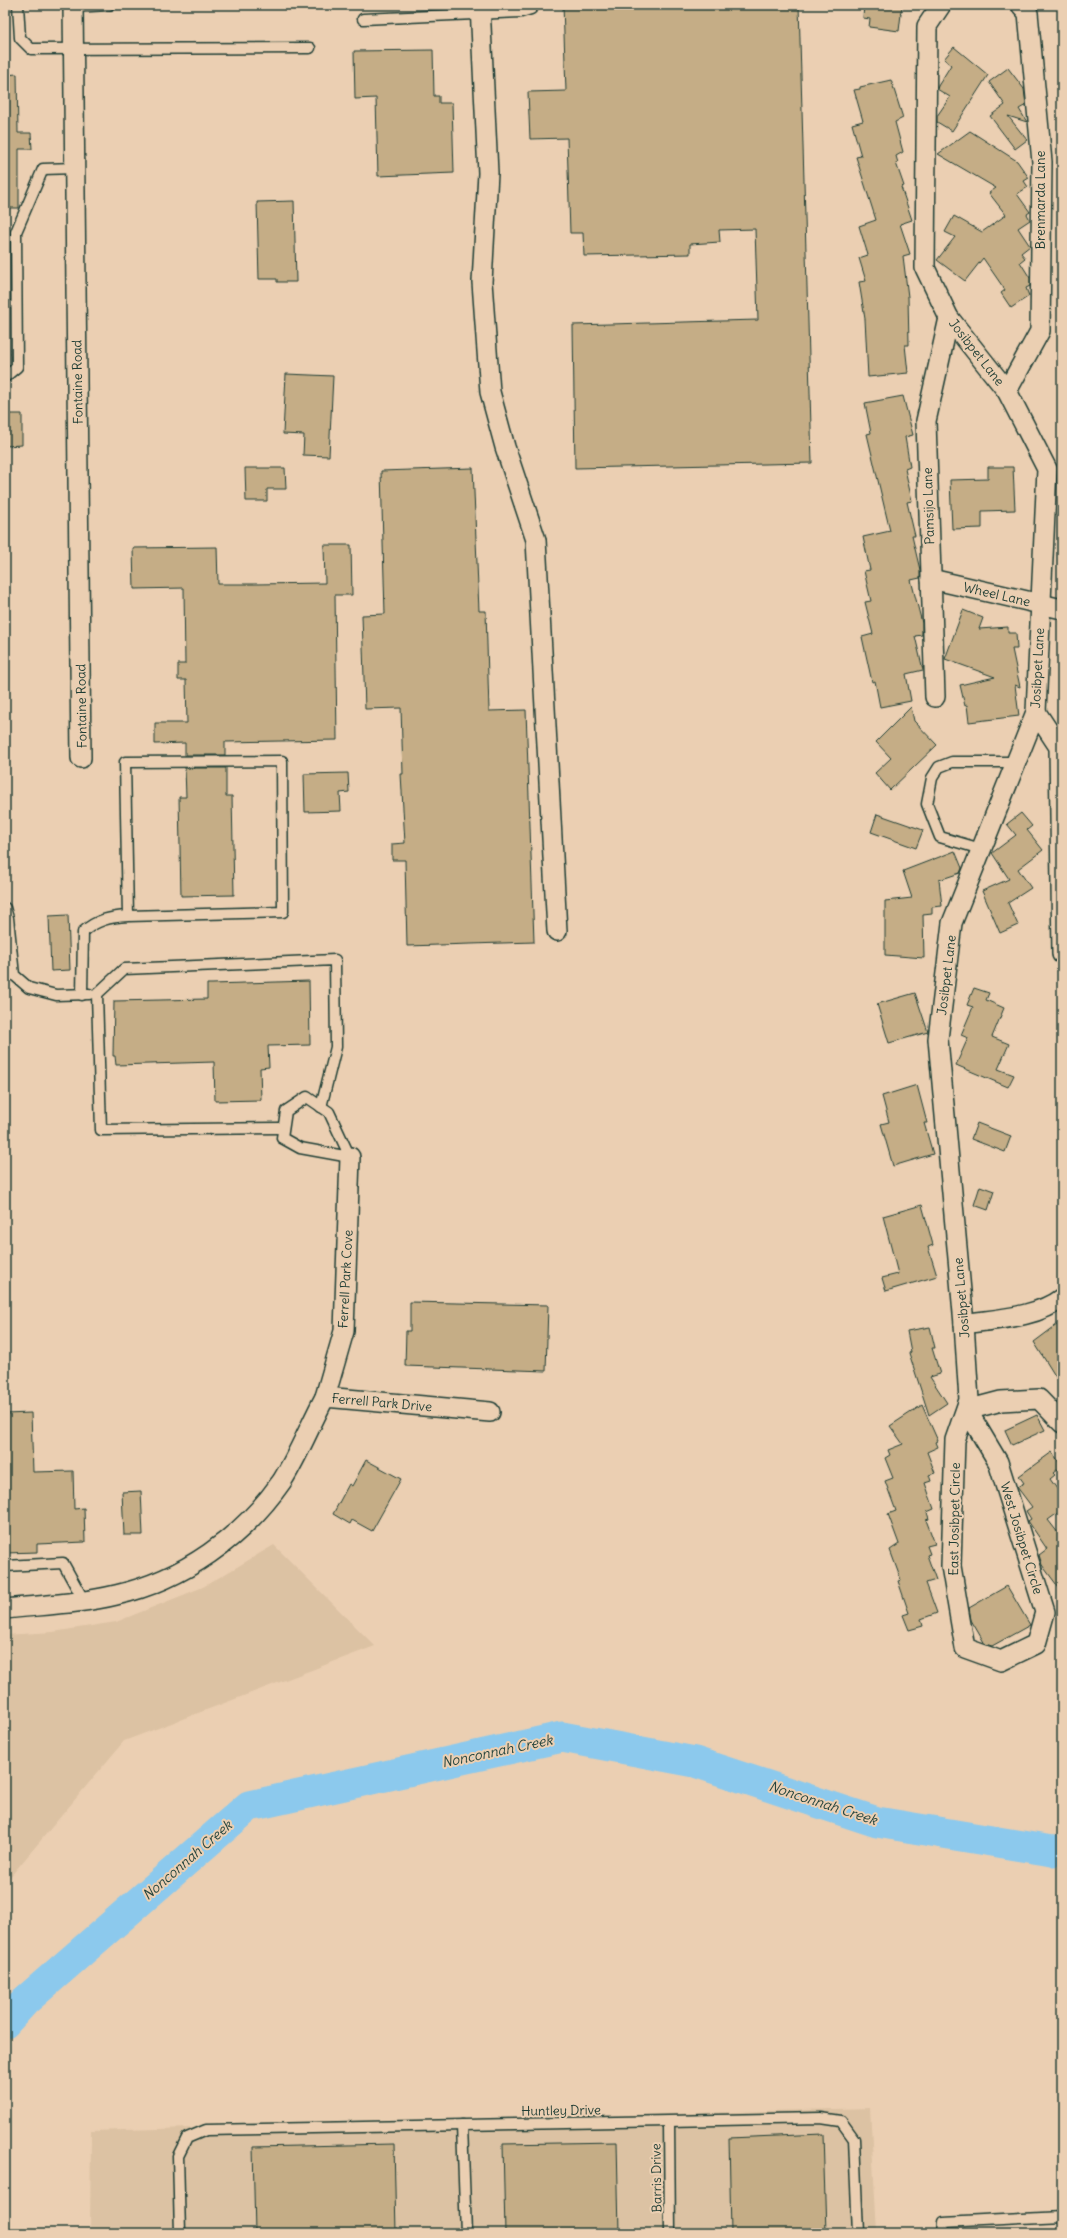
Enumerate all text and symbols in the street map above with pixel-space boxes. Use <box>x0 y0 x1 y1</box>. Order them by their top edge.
street label: Brenmarda Lane <box>1032 150 1049 250</box>
street label: Josibpet Lane <box>945 315 1008 389</box>
street label: Fontaine Road <box>68 339 87 424</box>
street label: Pamsijo Lane <box>919 467 938 545</box>
street label: Wheel Lane <box>962 579 1032 610</box>
street label: Josibpet Lane <box>1027 627 1048 709</box>
street label: Fontaine Road <box>72 663 91 748</box>
street label: Josibpet Lane <box>933 934 960 1016</box>
street label: Ferrell Park Cove <box>334 1229 357 1329</box>
street label: Josibpet Lane <box>950 1257 973 1339</box>
street label: Ferrell Park Drive <box>331 1390 433 1415</box>
street label: East Josibpet Circle <box>945 1462 964 1576</box>
street label: West Josibpet Circle <box>996 1480 1047 1596</box>
water label: Nonconnah Creek <box>440 1730 555 1772</box>
water label: Nonconnah Creek <box>767 1777 880 1829</box>
water label: Nonconnah Creek <box>139 1816 236 1904</box>
street label: Huntley Drive <box>521 2101 601 2120</box>
street label: Barris Drive <box>647 2143 666 2213</box>

